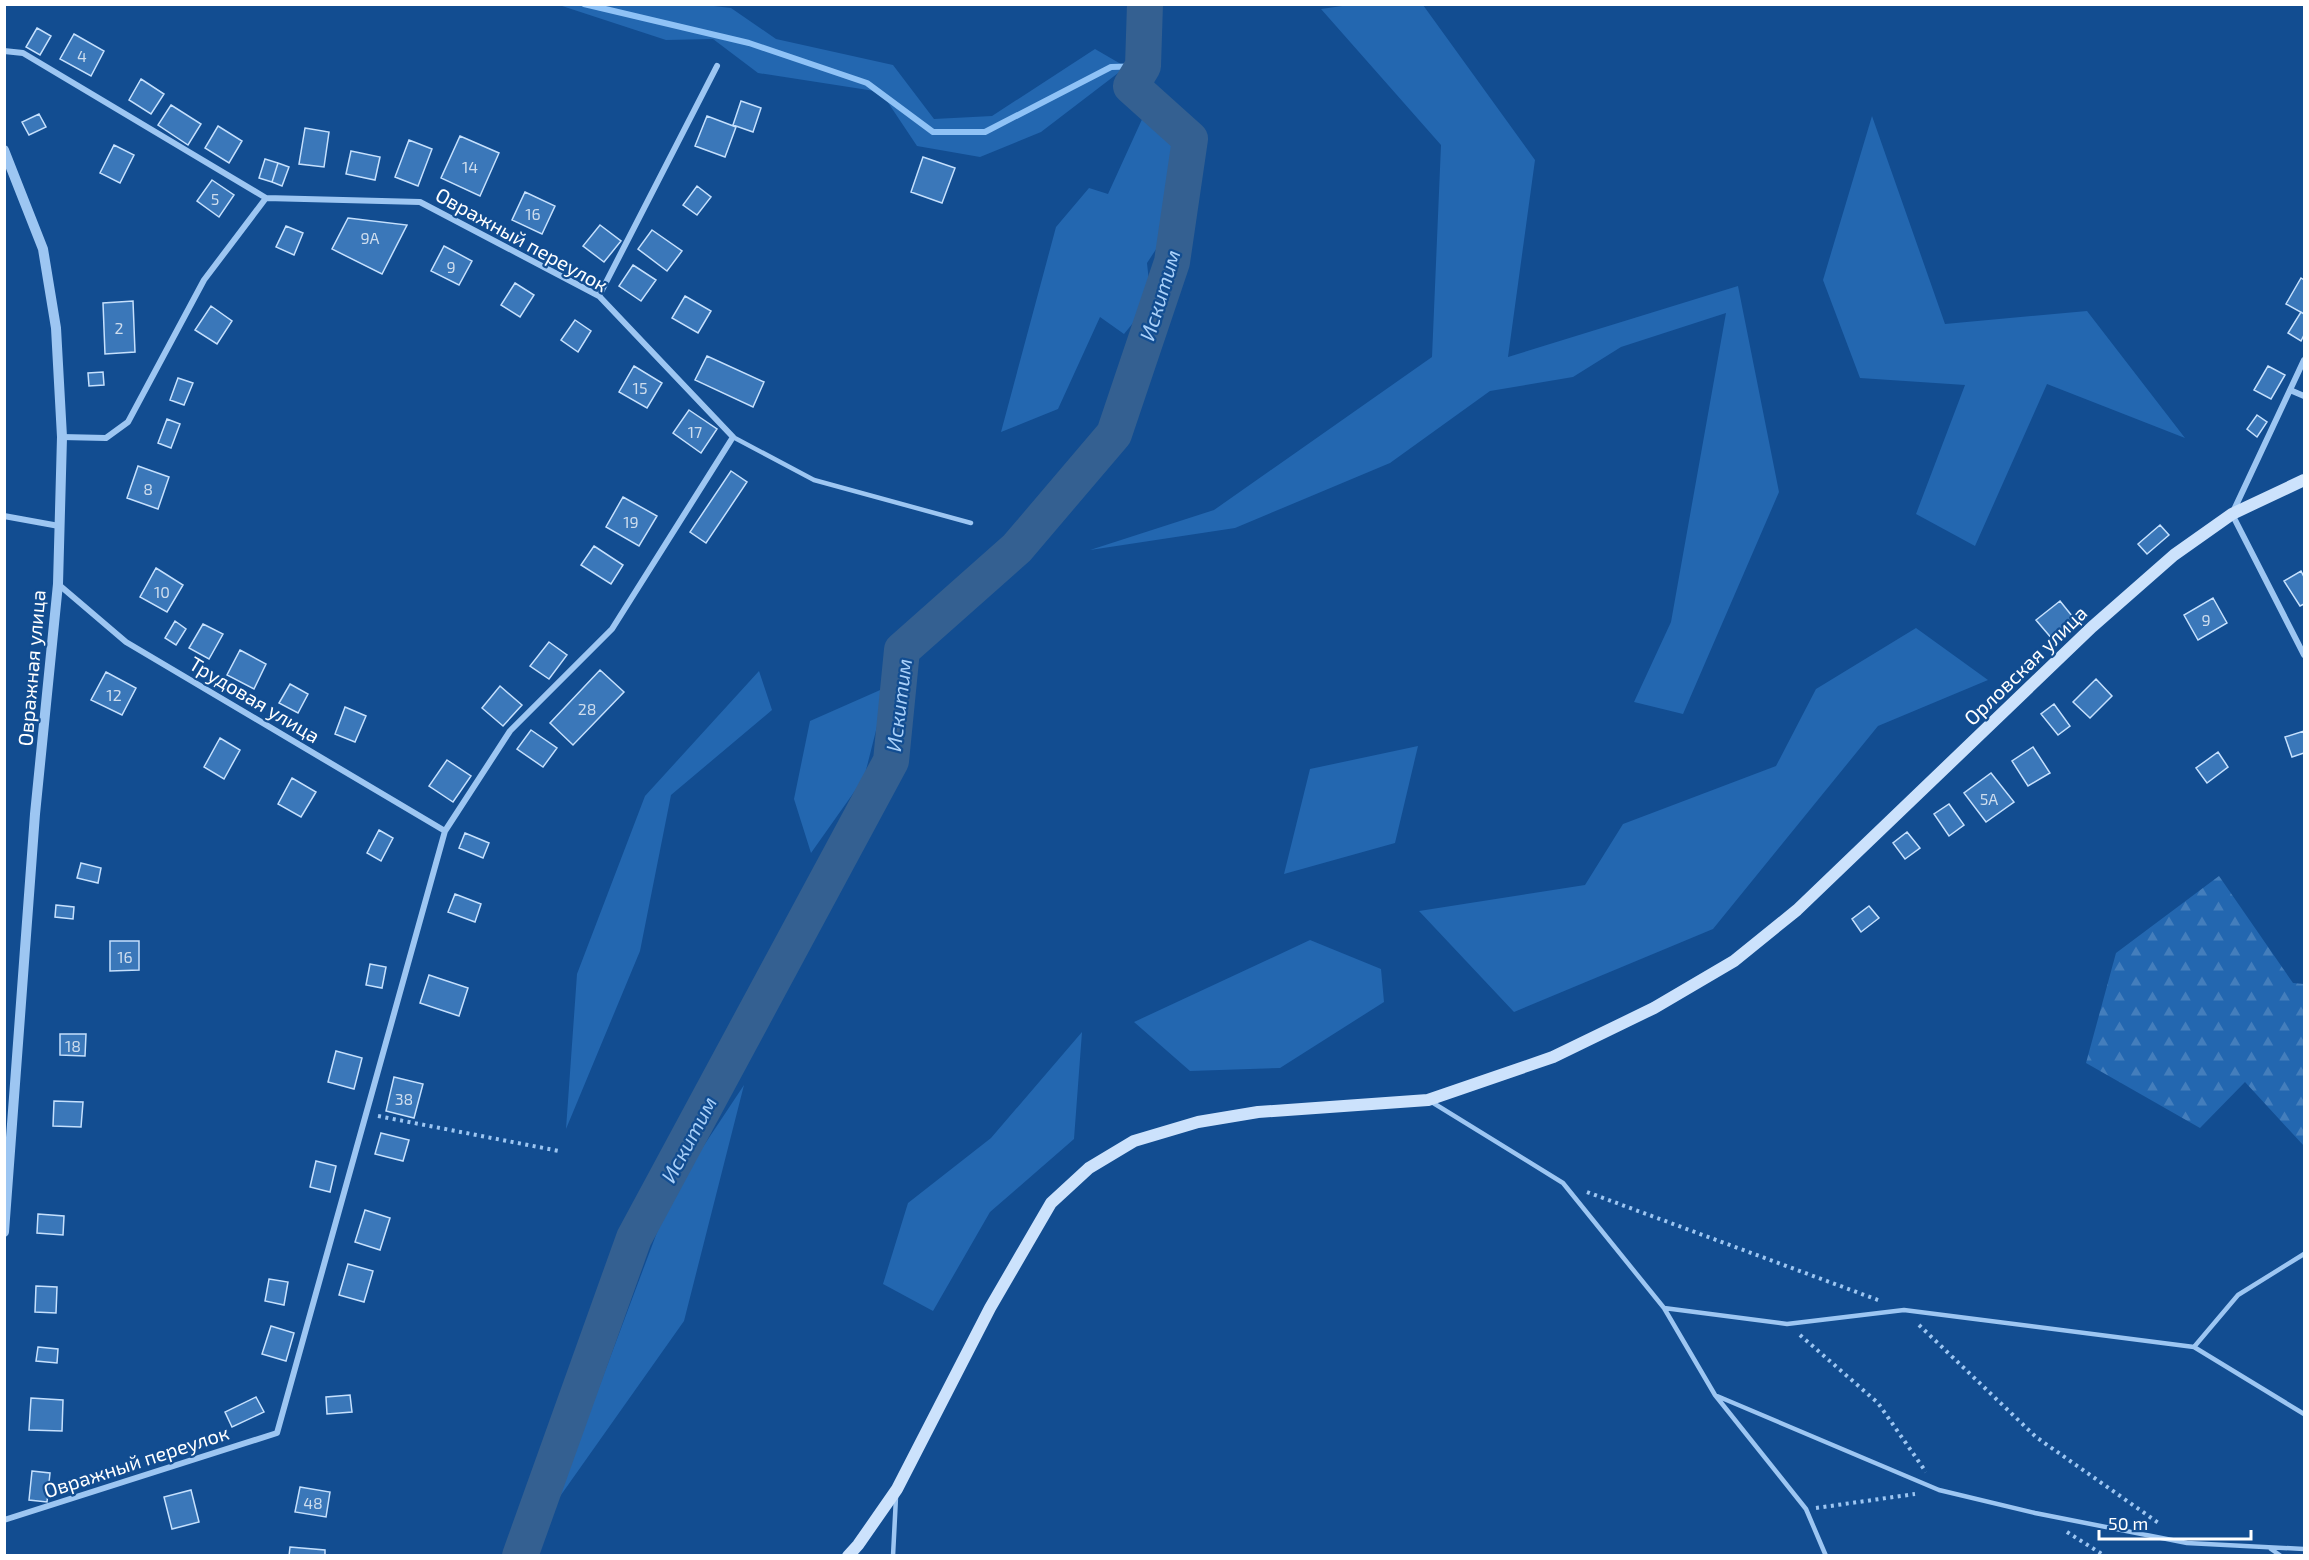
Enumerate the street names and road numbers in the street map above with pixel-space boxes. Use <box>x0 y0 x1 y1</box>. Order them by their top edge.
street label: Овражный переулок <box>431 182 613 297</box>
street label: Овражная улица <box>12 589 51 747</box>
street label: Орловская улица <box>1959 600 2092 730</box>
street label: Трудовая улица <box>185 651 324 748</box>
street label: Овражный переулок <box>40 1420 232 1503</box>

